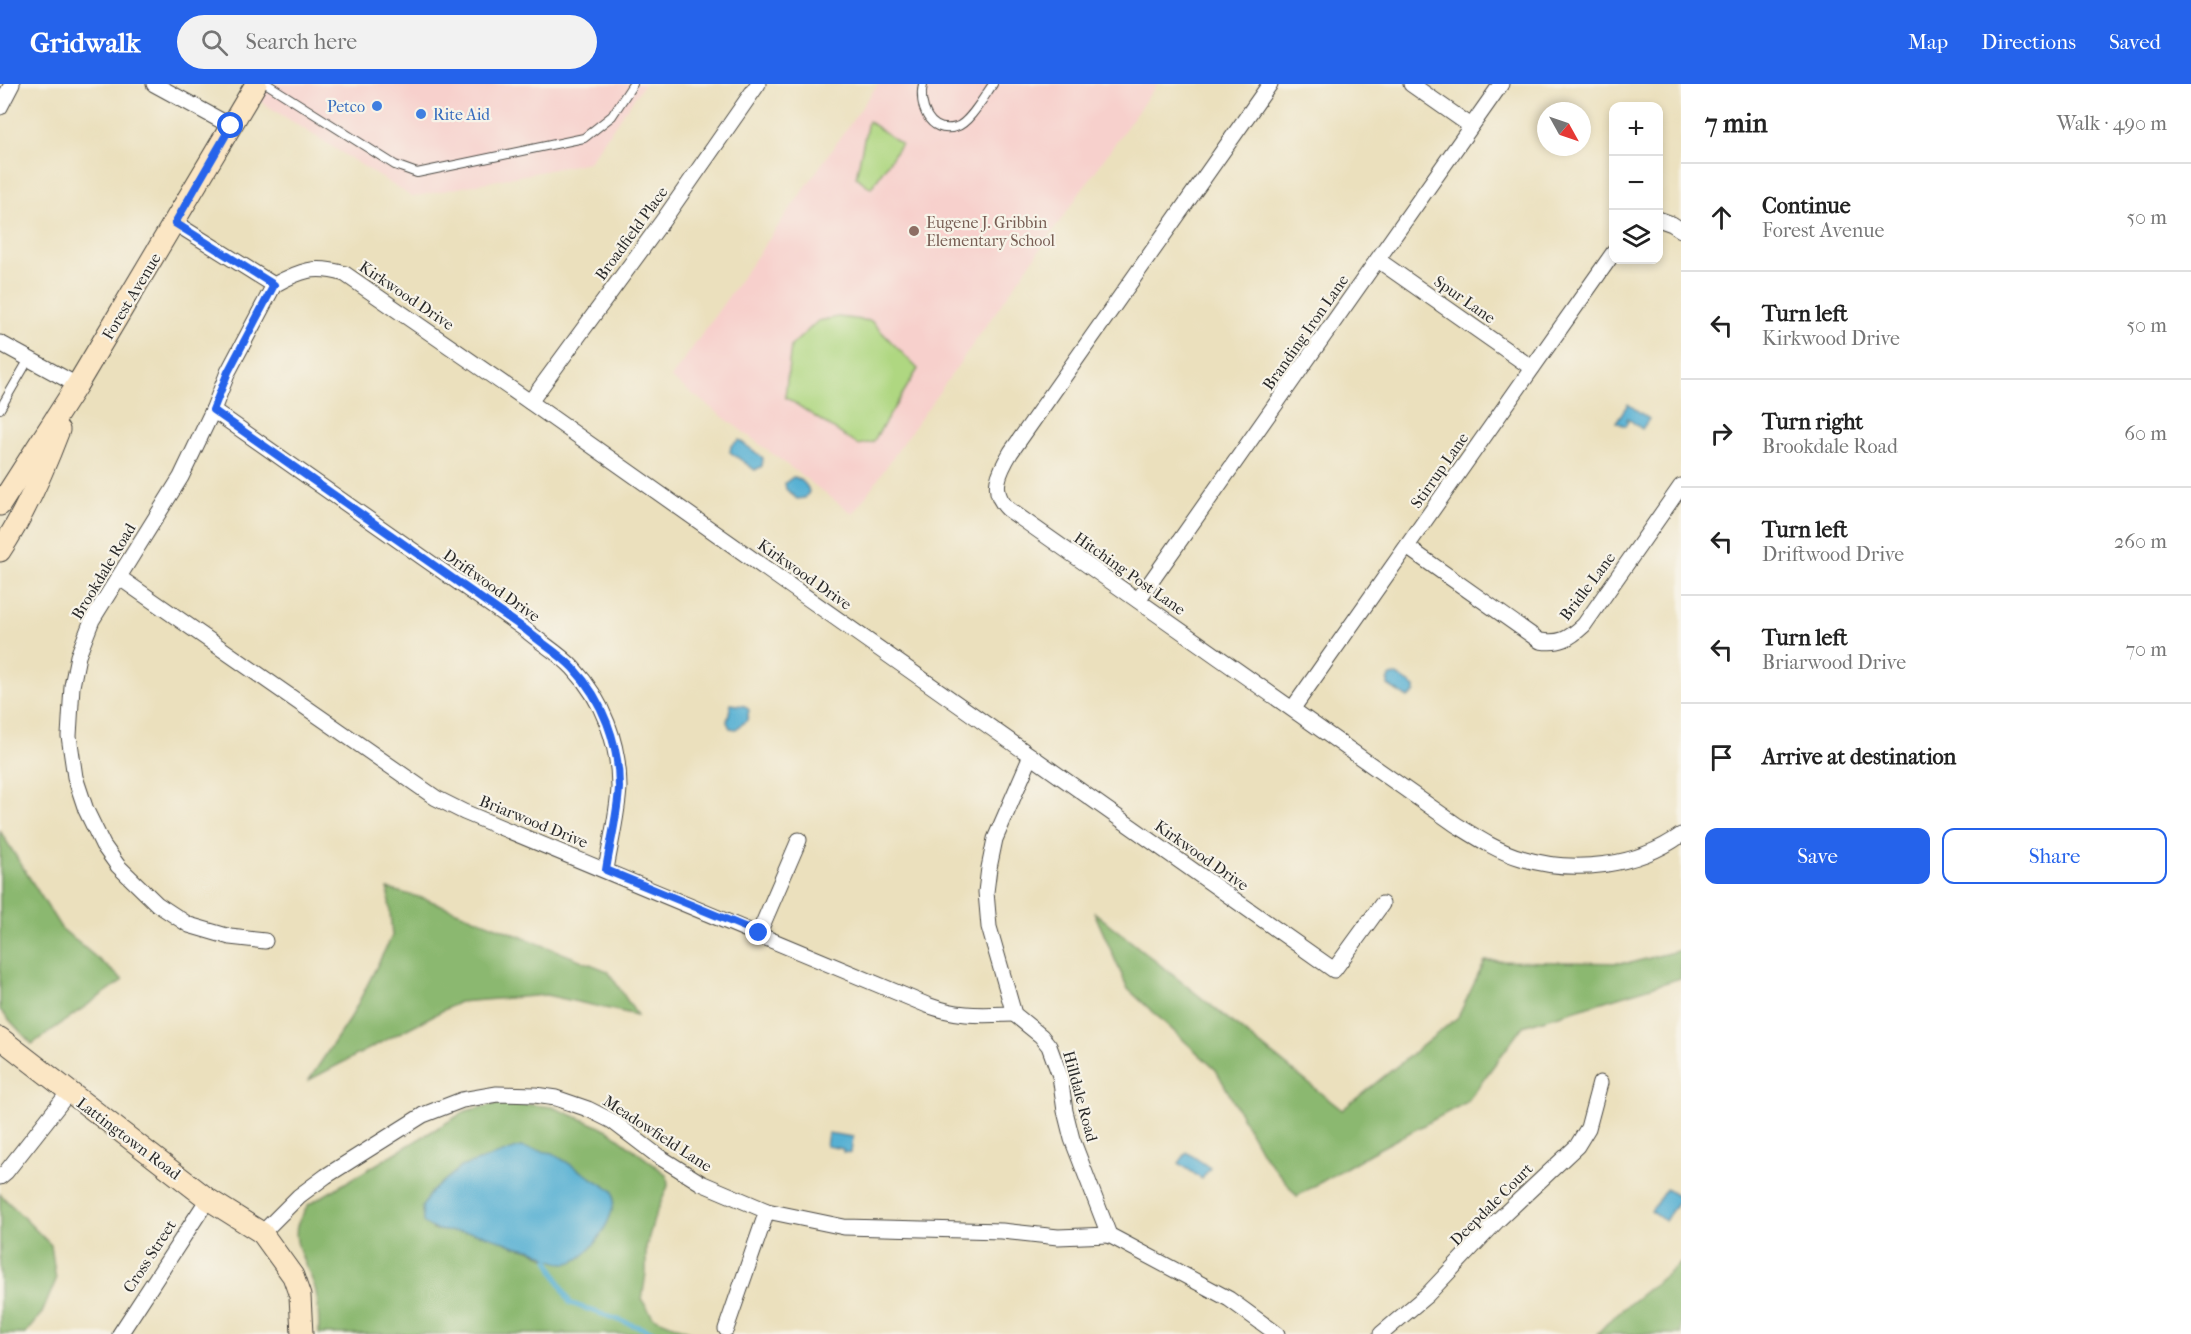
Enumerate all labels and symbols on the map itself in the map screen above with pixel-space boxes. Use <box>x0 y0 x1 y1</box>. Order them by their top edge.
place label: Petco <box>327 97 365 116</box>
marker: Petco <box>370 99 384 113</box>
north arrow <box>1537 102 1591 156</box>
place label: Rite Aid <box>433 105 490 124</box>
marker: Rite Aid <box>414 107 428 121</box>
route start <box>217 112 243 138</box>
street label: Broadfield Place <box>591 183 672 284</box>
place label: Eugene J. Gribbin Elementary School <box>926 213 1055 250</box>
marker: Eugene J. Gribbin Elementary School <box>907 224 921 238</box>
street label: Forest Avenue <box>98 249 165 343</box>
street label: Kirkwood Drive <box>356 257 458 334</box>
street label: Branding Iron Lane <box>1259 271 1352 394</box>
street label: Spur Lane <box>1430 271 1499 327</box>
street label: Stirrup Lane <box>1406 429 1472 512</box>
street label: Brookdale Road <box>67 520 140 623</box>
street label: Hitching Post Lane <box>1070 528 1189 619</box>
street label: Kirkwood Drive <box>754 535 855 614</box>
street label: Driftwood Drive <box>440 545 544 626</box>
street label: Bridle Lane <box>1556 548 1619 624</box>
street label: Briarwood Drive <box>477 791 591 852</box>
street label: Kirkwood Drive <box>1151 816 1252 895</box>
route end <box>745 919 771 945</box>
street label: Hilldale Road <box>1059 1049 1102 1144</box>
street label: Meadowfield Lane <box>600 1091 716 1176</box>
street label: Lattingtown Road <box>73 1093 185 1184</box>
street label: Deepdale Court <box>1446 1159 1537 1250</box>
street label: Cross Street <box>119 1216 180 1296</box>

